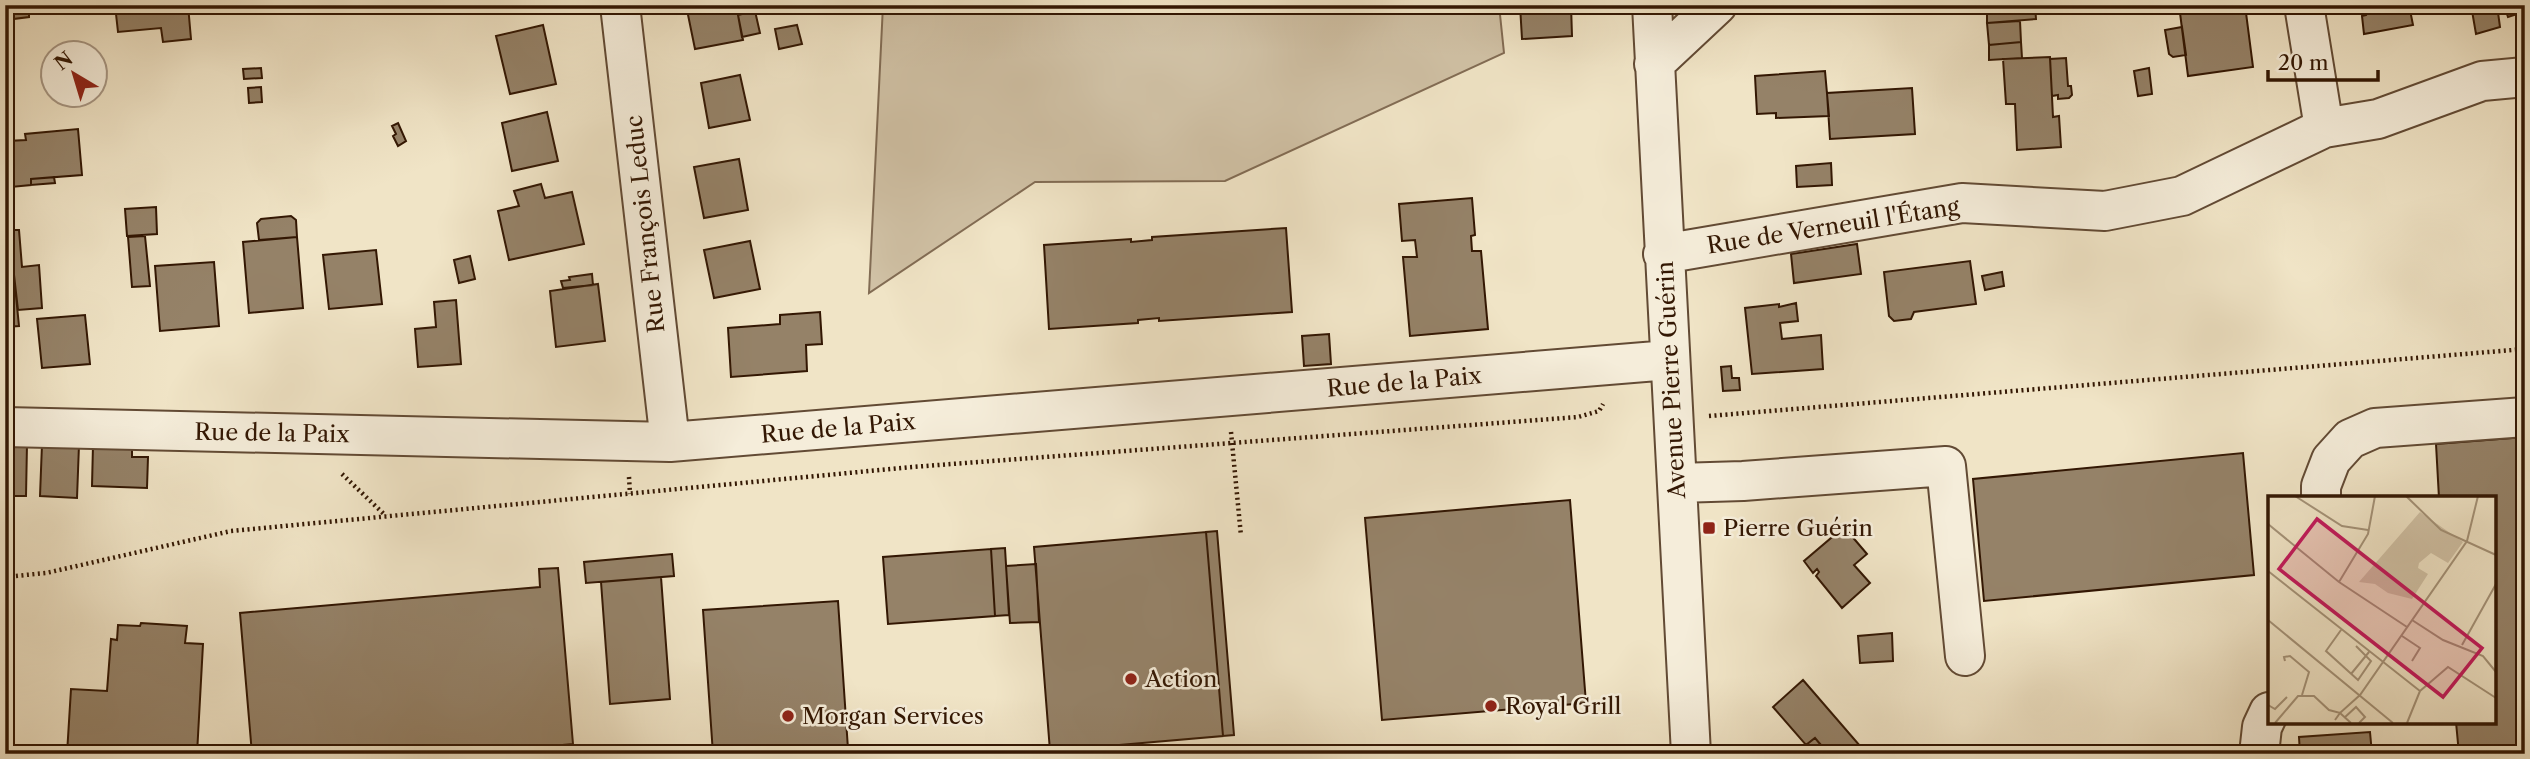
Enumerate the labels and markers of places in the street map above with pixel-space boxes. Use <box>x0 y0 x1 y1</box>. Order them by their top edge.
place label: Pierre Guérin <box>1723 514 1873 542</box>
marker: Pierre Guérin <box>1701 520 1717 536</box>
place label: Action <box>1144 665 1217 693</box>
marker: Action <box>1123 671 1139 687</box>
place label: Royal Grill <box>1505 692 1621 720</box>
marker: Royal Grill <box>1483 698 1499 714</box>
place label: Morgan Services <box>802 702 984 730</box>
marker: Morgan Services <box>780 708 796 724</box>

